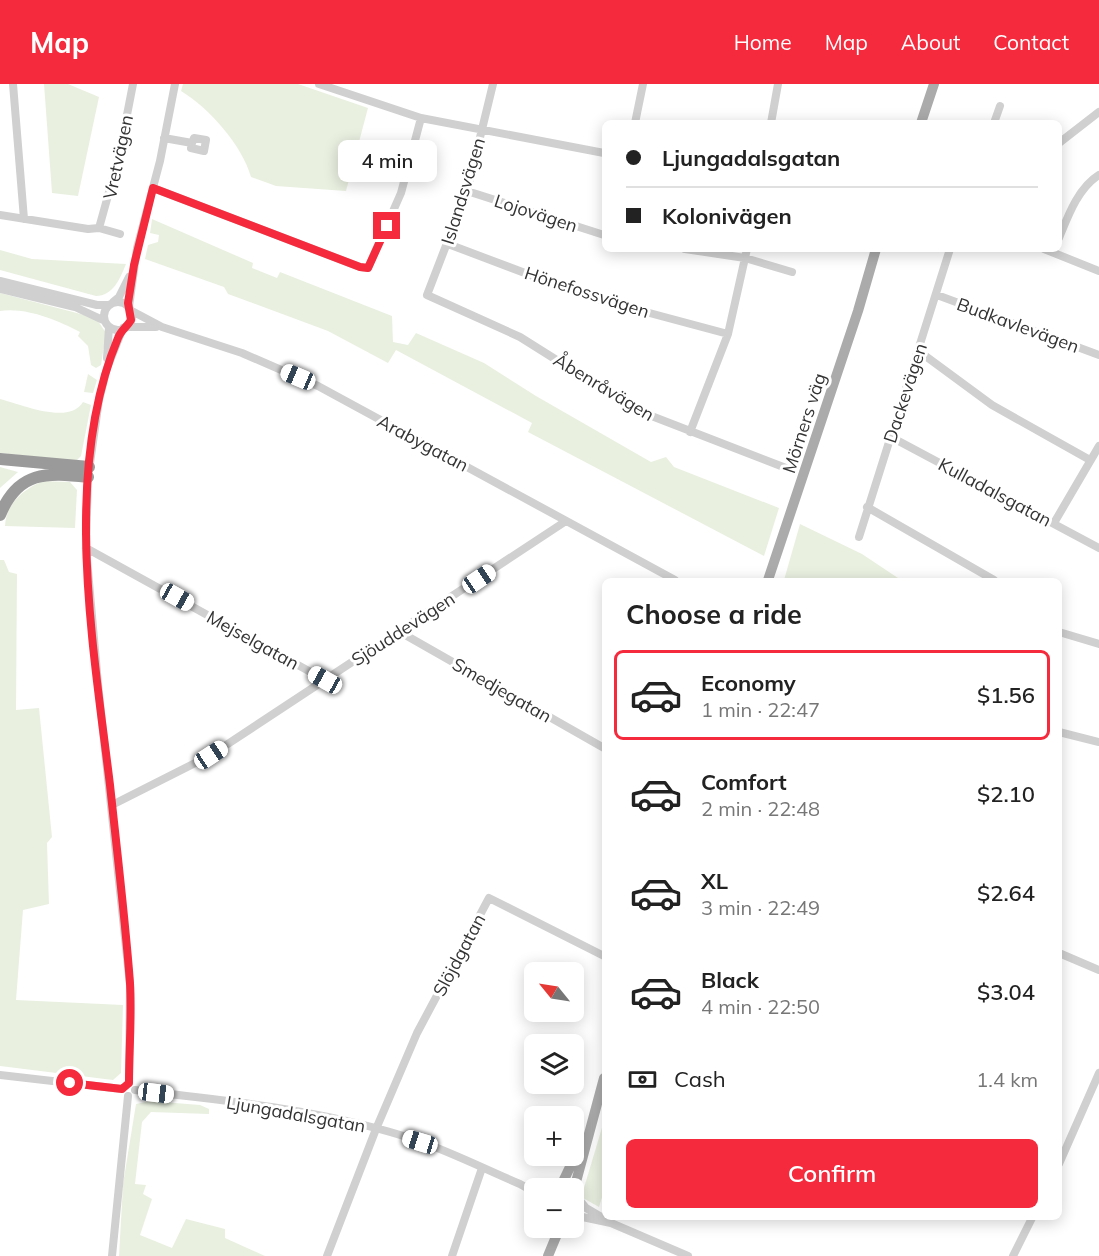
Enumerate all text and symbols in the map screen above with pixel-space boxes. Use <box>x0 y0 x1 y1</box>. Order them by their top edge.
text: Map <box>30 25 89 60</box>
text: Home <box>734 29 792 55</box>
text: Map <box>825 29 868 55</box>
text: About <box>901 29 960 55</box>
text: Contact <box>993 29 1069 55</box>
street label: Vretvägen <box>98 113 138 201</box>
street label: Islandsvägen <box>436 135 490 247</box>
callout: 4 min <box>338 139 436 181</box>
text: Ljungadalsgatan <box>662 144 840 172</box>
text: 4 min <box>362 148 413 173</box>
street label: Lojovägen <box>492 189 580 237</box>
text: Kolonivägen <box>662 202 792 230</box>
route end <box>373 212 400 239</box>
street label: Hönefossvägen <box>522 261 652 323</box>
street label: Budkavlevägen <box>954 292 1082 358</box>
street label: Dackevägen <box>878 340 932 446</box>
street label: Åbenråvägen <box>550 348 658 426</box>
car <box>278 362 318 392</box>
street label: Mörners väg <box>777 370 831 476</box>
street label: Arabygatan <box>374 409 472 477</box>
street label: Kulladalsgatan <box>934 452 1056 532</box>
car <box>459 561 499 597</box>
car <box>157 580 197 614</box>
street label: Sjöuddevägen <box>347 587 459 671</box>
text: Choose a ride <box>626 597 802 631</box>
street label: Mejselgatan <box>203 605 303 675</box>
street label: Smedjegatan <box>448 652 556 728</box>
car <box>305 663 345 697</box>
icon: car <box>629 668 683 722</box>
text: Economy <box>701 669 796 697</box>
text: $1.56 <box>977 681 1035 709</box>
text: 1 min · 22:47 <box>701 697 820 722</box>
car <box>191 738 231 772</box>
icon: car <box>629 767 683 821</box>
text: Comfort <box>701 768 787 796</box>
text: $2.10 <box>977 780 1035 808</box>
text: 2 min · 22:48 <box>701 796 820 821</box>
icon: car <box>629 866 683 920</box>
text: XL <box>701 867 728 895</box>
text: $2.64 <box>977 879 1035 907</box>
text: 3 min · 22:49 <box>701 895 820 920</box>
street label: Slöjdgatan <box>428 910 490 1000</box>
north arrow <box>524 962 584 1022</box>
map controls <box>524 962 584 1238</box>
icon: car <box>629 965 683 1019</box>
text: Black <box>701 966 759 994</box>
text: $3.04 <box>977 978 1035 1006</box>
text: 4 min · 22:50 <box>701 994 820 1019</box>
button: layers <box>524 1034 584 1094</box>
icon: cash <box>626 1063 659 1096</box>
text: Cash <box>674 1065 726 1093</box>
text: 1.4 km <box>976 1067 1038 1092</box>
route start <box>56 1069 83 1096</box>
car <box>137 1082 175 1104</box>
street label: Ljungadalsgatan <box>225 1090 367 1138</box>
button: + <box>524 1106 584 1166</box>
car <box>400 1128 440 1156</box>
button: Confirm <box>626 1139 1038 1208</box>
button: − <box>524 1178 584 1238</box>

